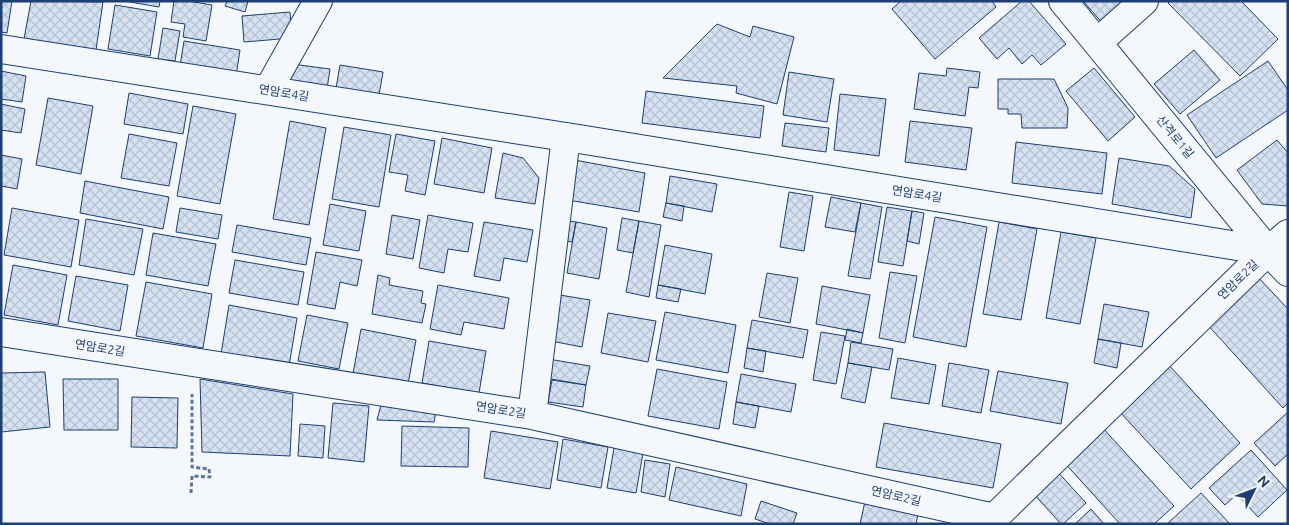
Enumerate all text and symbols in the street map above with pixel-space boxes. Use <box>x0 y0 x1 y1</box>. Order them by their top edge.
street label: 연암로4길 <box>258 82 310 103</box>
street label: 산격로1길 <box>1154 113 1196 161</box>
street label: 연암로4길 <box>891 183 943 204</box>
street label: 연암로2길 <box>1215 257 1260 302</box>
street label: 연암로2길 <box>74 337 126 358</box>
street label: 연암로2길 <box>475 399 527 420</box>
north arrow <box>1229 465 1279 515</box>
text: N <box>1254 472 1273 491</box>
street label: 연암로2길 <box>870 483 922 508</box>

